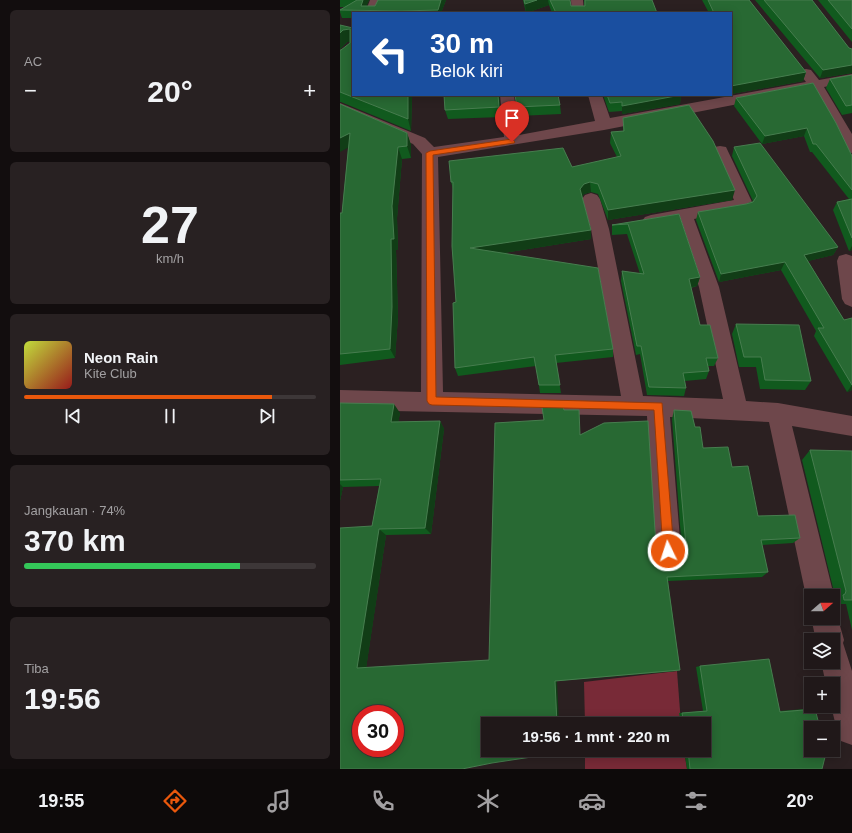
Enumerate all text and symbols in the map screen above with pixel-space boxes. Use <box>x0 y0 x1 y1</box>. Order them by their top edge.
icon: left <box>364 28 416 80</box>
text: 30 m <box>430 28 494 59</box>
text: AC <box>24 54 42 69</box>
text: Belok kiri <box>430 61 503 81</box>
text: 20° <box>147 75 193 108</box>
text: − <box>24 78 37 103</box>
text: + <box>303 78 316 103</box>
pin <box>495 101 529 142</box>
icon: arrive <box>501 107 523 129</box>
text: 27 <box>141 196 199 254</box>
text: km/h <box>156 251 184 266</box>
text: Neon Rain <box>84 349 158 366</box>
text: Kite Club <box>84 366 137 381</box>
icon: previous <box>62 405 84 427</box>
icon: pause <box>159 405 181 427</box>
icon: next <box>256 405 278 427</box>
text: Jangkauan · 74% <box>24 503 125 518</box>
text: 370 km <box>24 524 126 557</box>
position arrow <box>647 530 689 572</box>
north arrow <box>804 589 840 625</box>
map controls <box>804 589 840 757</box>
button: layers <box>804 633 840 669</box>
text: Tiba <box>24 661 49 676</box>
button: + <box>804 677 840 713</box>
text: 19:56 <box>24 682 101 715</box>
speed limit sign: 30 <box>352 705 404 757</box>
button: − <box>804 721 840 757</box>
text: 19:56 · 1 mnt · 220 m <box>522 728 670 745</box>
icon: directions <box>161 787 189 815</box>
icon: music <box>265 787 293 815</box>
icon: phone <box>369 787 397 815</box>
icon: climate <box>474 787 502 815</box>
icon: car <box>578 787 606 815</box>
icon: filters <box>682 787 710 815</box>
text: 19:55 <box>38 791 84 811</box>
text: 20° <box>787 791 814 811</box>

